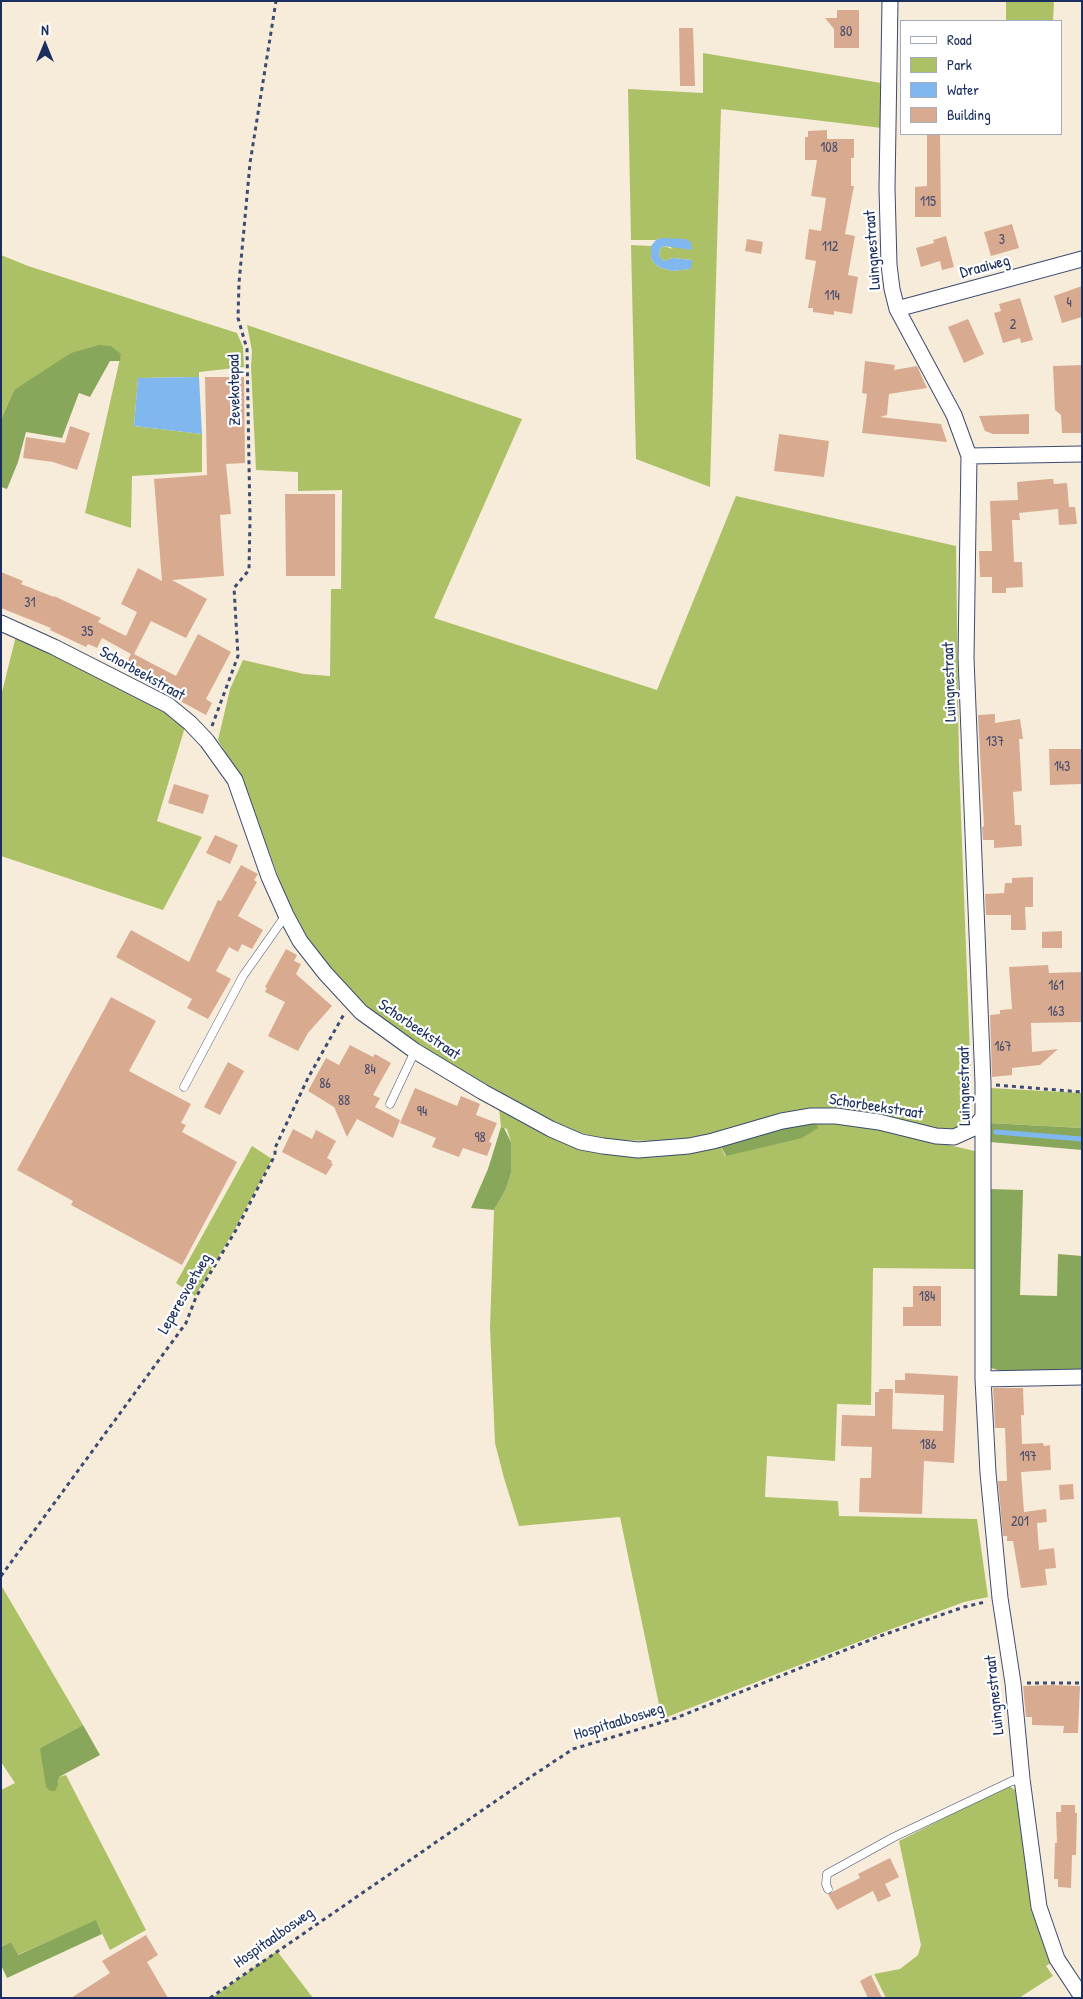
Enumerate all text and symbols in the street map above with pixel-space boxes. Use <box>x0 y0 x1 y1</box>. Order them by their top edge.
north arrow <box>20 20 70 70</box>
text: N <box>41 20 49 39</box>
legend <box>900 20 1063 135</box>
house number: 80 <box>840 24 852 40</box>
text: Road <box>947 29 972 50</box>
text: Park <box>947 54 972 75</box>
text: Water <box>947 79 979 100</box>
text: Building <box>947 104 991 125</box>
house number: 108 <box>820 140 838 156</box>
house number: 115 <box>920 194 936 210</box>
street label: Luingnestraat <box>861 210 885 290</box>
house number: 3 <box>999 232 1005 248</box>
house number: 112 <box>822 239 838 255</box>
street label: Draaiweg <box>958 251 1012 283</box>
house number: 114 <box>824 288 840 304</box>
house number: 4 <box>1066 295 1072 311</box>
house number: 2 <box>1010 317 1016 333</box>
street label: Zevekotepad <box>225 354 245 426</box>
house number: 31 <box>24 595 36 611</box>
house number: 35 <box>81 624 93 640</box>
street label: Luingnestraat <box>939 642 961 722</box>
street label: Schorbeekstraat <box>96 643 188 705</box>
house number: 137 <box>986 734 1004 750</box>
house number: 143 <box>1054 759 1070 775</box>
house number: 161 <box>1048 978 1064 994</box>
street label: Schorbeekstraat <box>374 996 464 1064</box>
house number: 163 <box>1048 1004 1064 1020</box>
house number: 167 <box>994 1039 1012 1055</box>
street label: Luingnestraat <box>955 1046 975 1126</box>
house number: 84 <box>364 1062 376 1078</box>
house number: 86 <box>319 1076 331 1092</box>
street label: Schorbeekstraat <box>828 1090 924 1124</box>
house number: 88 <box>338 1093 350 1109</box>
house number: 94 <box>417 1104 427 1120</box>
house number: 98 <box>474 1130 486 1146</box>
street label: Leperesvoetweg <box>154 1250 216 1338</box>
house number: 184 <box>919 1289 935 1305</box>
house number: 186 <box>920 1437 936 1453</box>
house number: 197 <box>1019 1449 1037 1465</box>
house number: 201 <box>1011 1514 1029 1530</box>
street label: Luingnestraat <box>981 1654 1009 1736</box>
street label: Hospitaalbosweg <box>572 1699 666 1745</box>
street label: Hospitaalbosweg <box>230 1903 318 1973</box>

